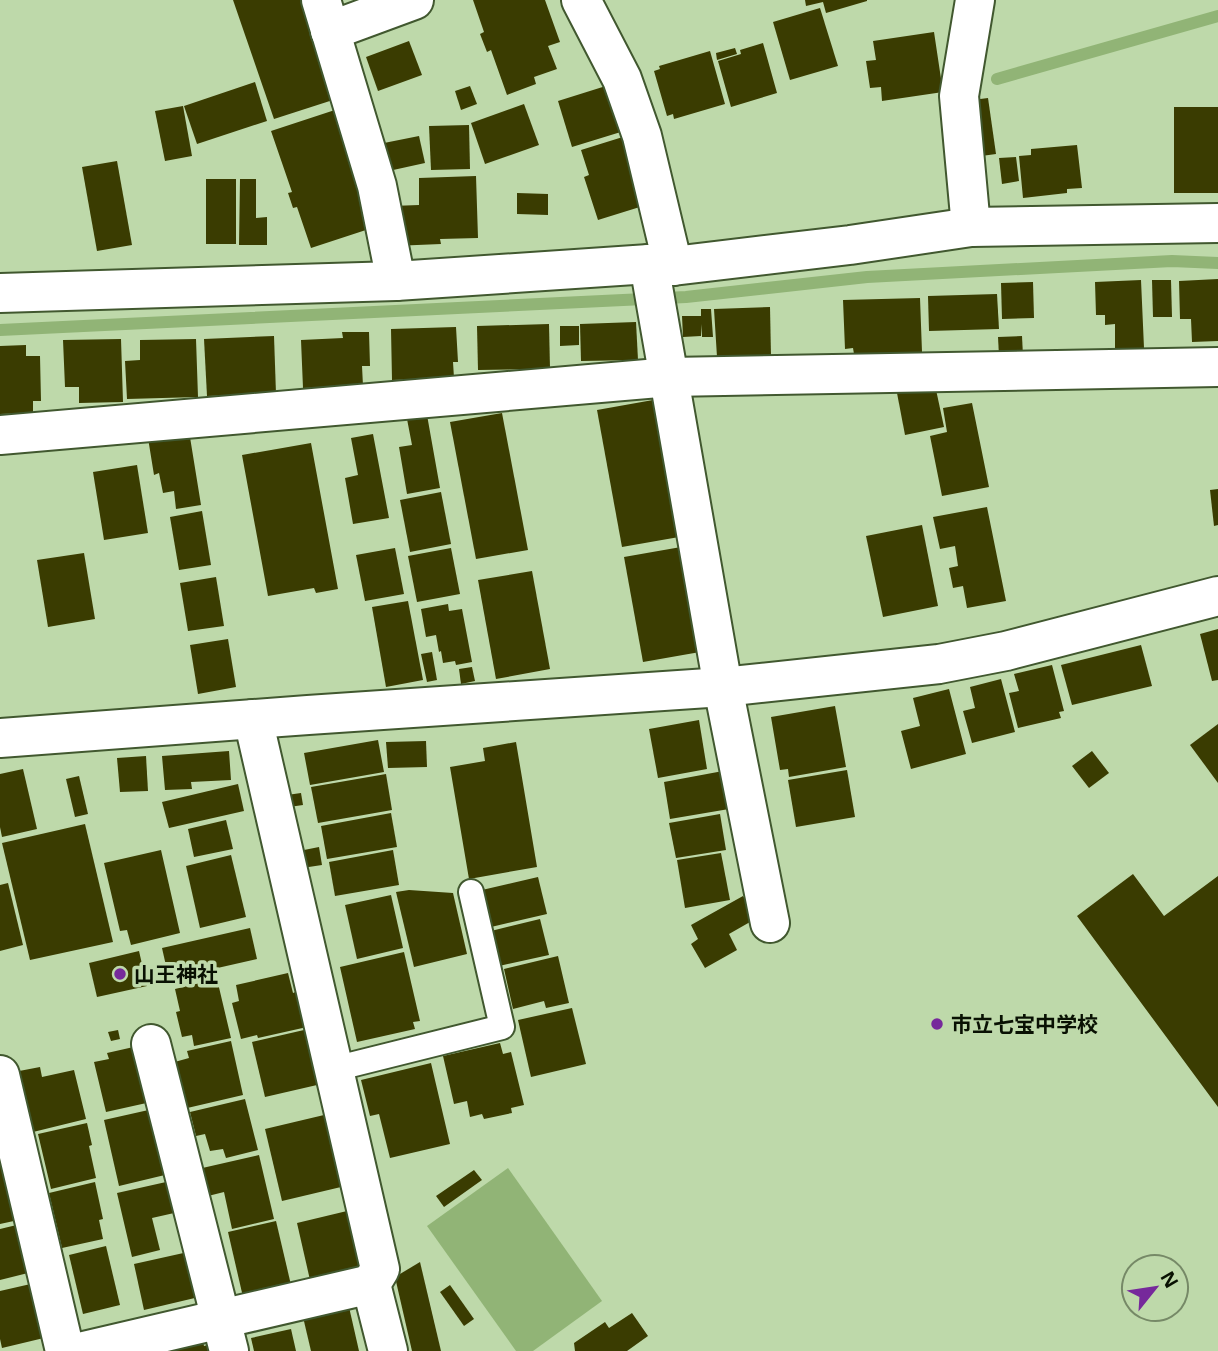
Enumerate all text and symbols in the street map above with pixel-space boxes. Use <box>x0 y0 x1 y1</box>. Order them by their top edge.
place label: 山王神社 <box>134 960 218 988</box>
marker: 山王神社 <box>112 966 128 982</box>
place label: 市立七宝中学校 <box>951 1010 1098 1038</box>
marker: 市立七宝中学校 <box>929 1016 945 1032</box>
north arrow <box>1120 1253 1190 1323</box>
text: N <box>1155 1266 1185 1293</box>

